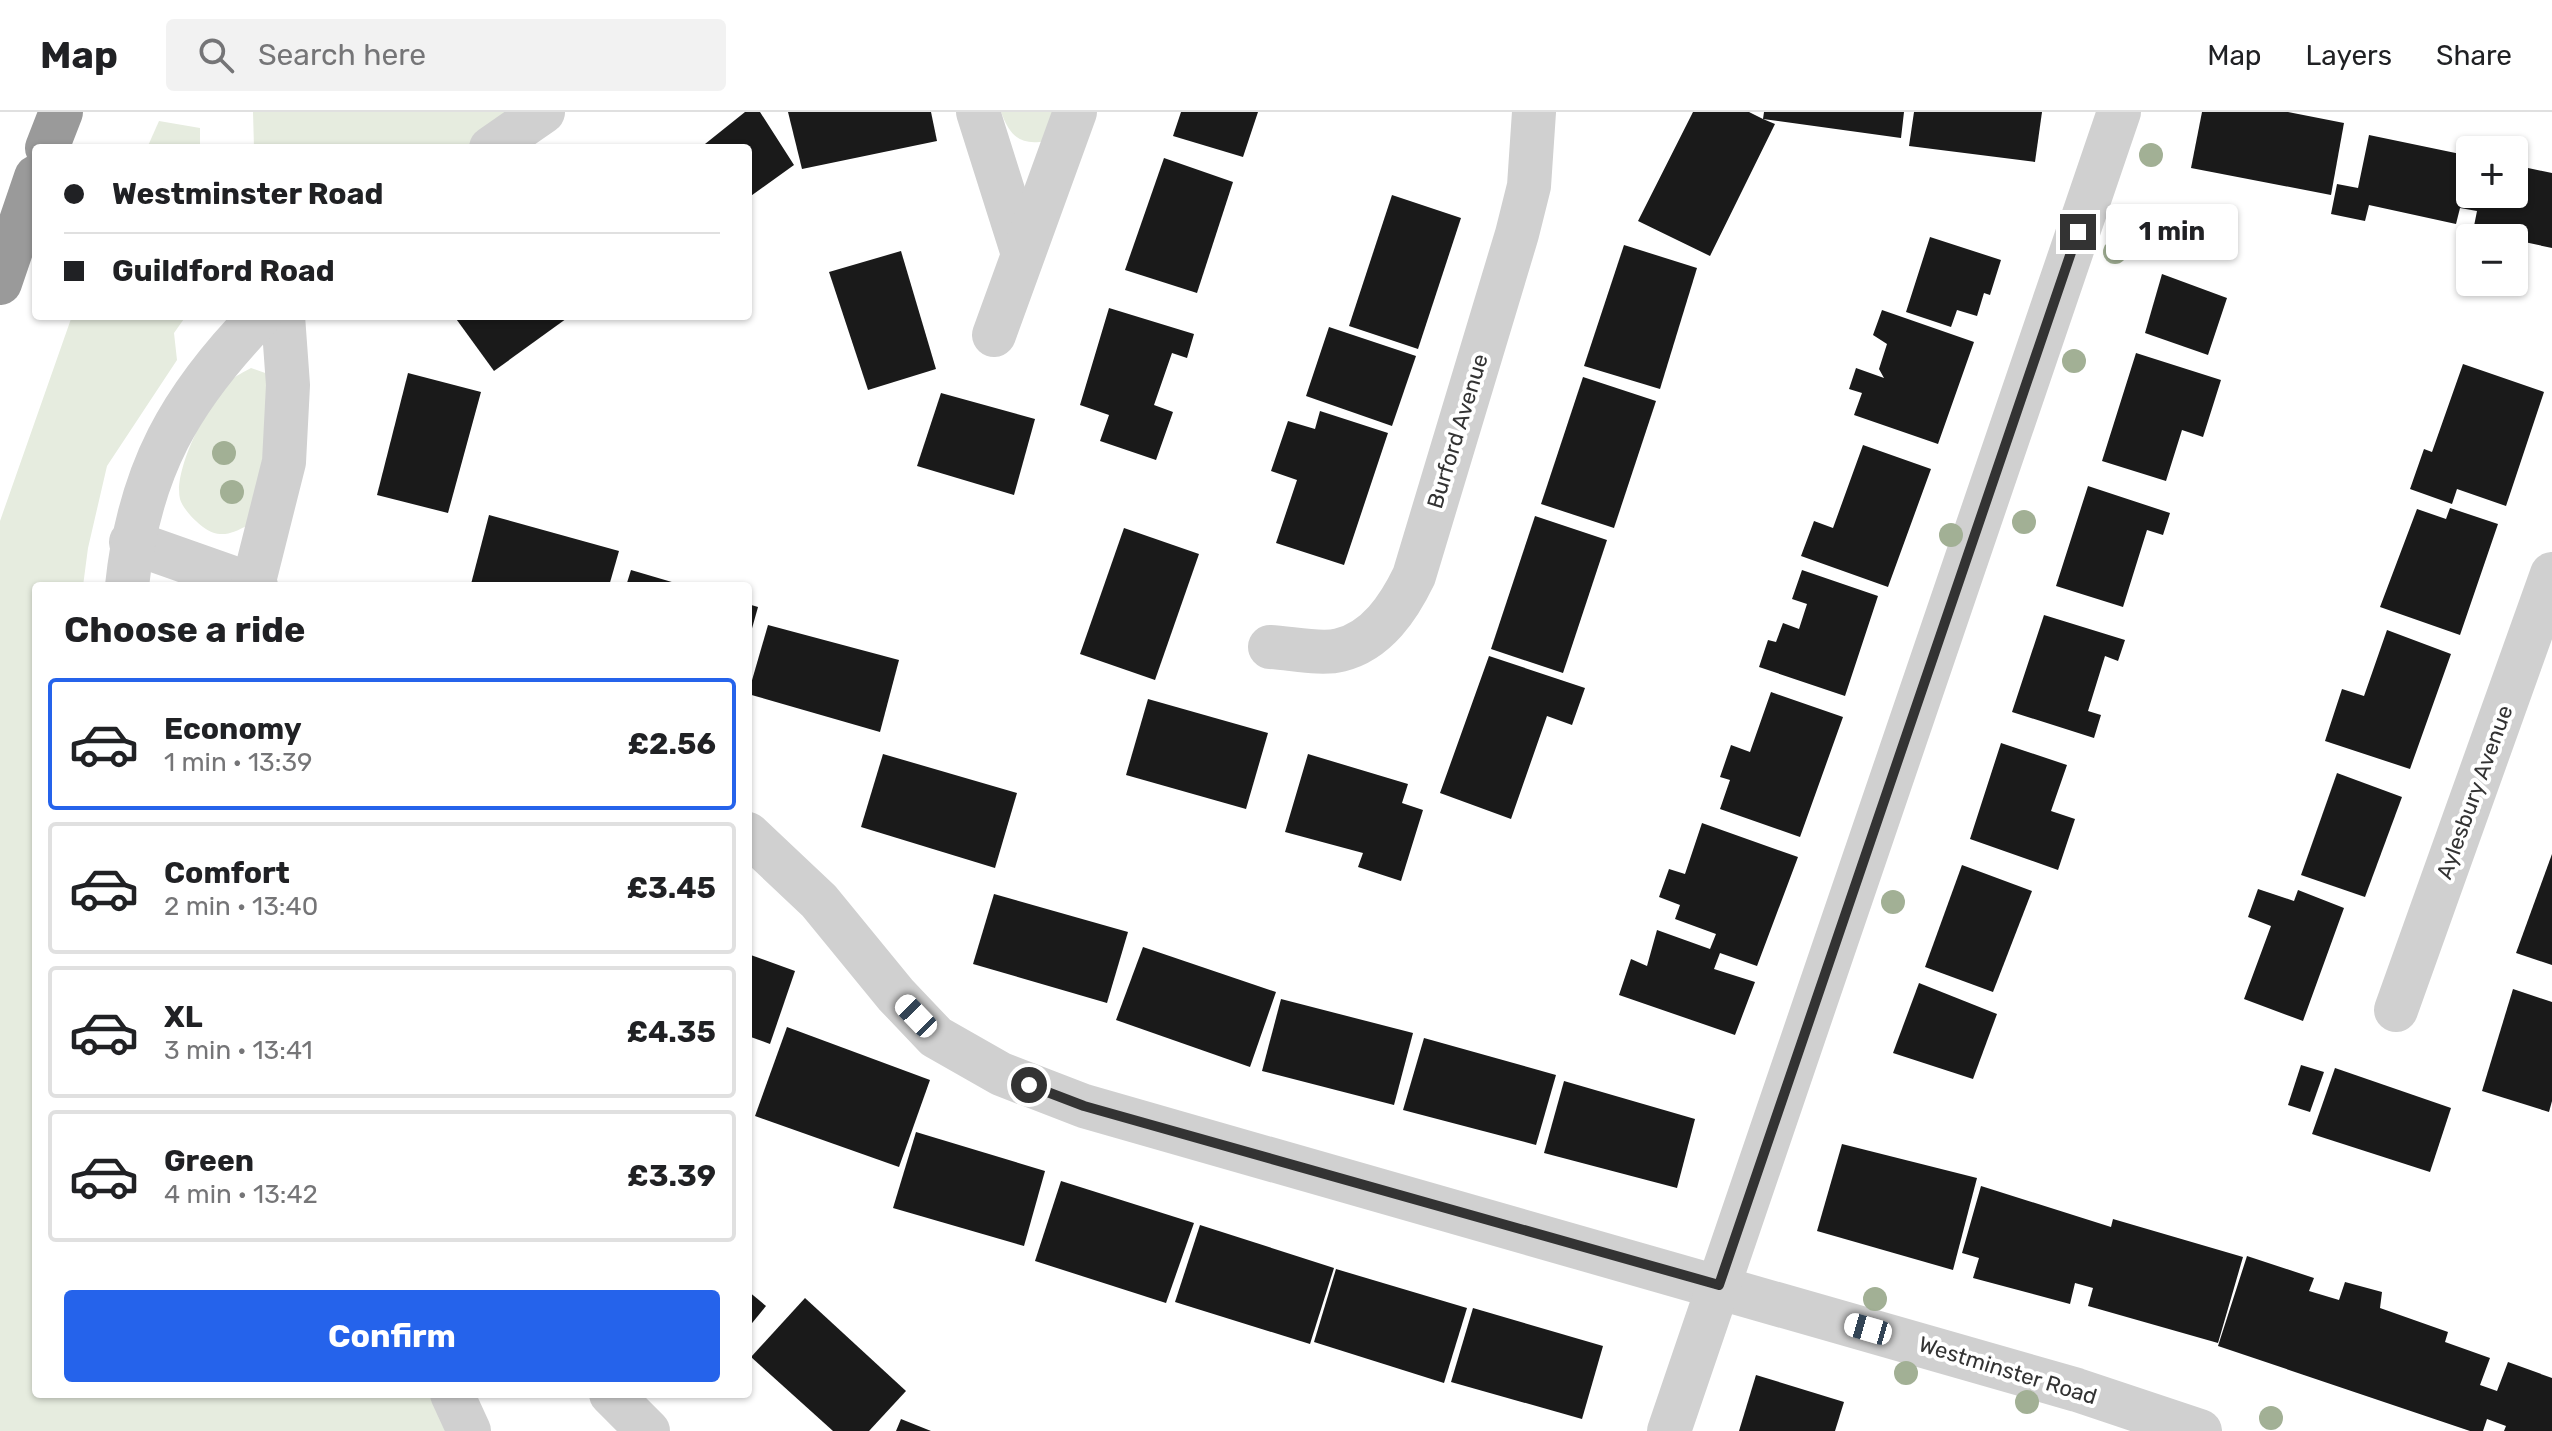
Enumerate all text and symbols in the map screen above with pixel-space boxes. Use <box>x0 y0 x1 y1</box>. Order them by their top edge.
search box <box>166 19 726 91</box>
text: Map <box>40 32 118 78</box>
icon: search <box>194 33 238 77</box>
text: Search here <box>258 37 426 73</box>
text: Map <box>2207 39 2262 72</box>
text: Layers <box>2306 39 2392 72</box>
text: Share <box>2436 39 2512 72</box>
map controls <box>2456 136 2528 296</box>
button: + <box>2456 136 2528 208</box>
text: Westminster Road <box>112 176 383 212</box>
callout: 1 min <box>2106 204 2238 260</box>
route end <box>2060 214 2096 250</box>
text: 1 min <box>2139 216 2205 247</box>
button: − <box>2456 224 2528 296</box>
text: Guildford Road <box>112 253 335 289</box>
street label: Burford Avenue <box>1421 351 1494 512</box>
text: Choose a ride <box>64 608 305 651</box>
street label: Aylesbury Avenue <box>2430 701 2518 883</box>
icon: car <box>68 708 140 780</box>
text: Economy <box>164 711 302 747</box>
text: £2.56 <box>627 726 716 762</box>
text: 1 min · 13:39 <box>164 747 312 778</box>
icon: car <box>68 852 140 924</box>
text: Comfort <box>164 855 290 891</box>
text: £3.45 <box>626 870 716 906</box>
text: 2 min · 13:40 <box>164 891 318 922</box>
car <box>891 990 941 1042</box>
icon: car <box>68 996 140 1068</box>
text: XL <box>164 999 203 1035</box>
text: £4.35 <box>626 1014 716 1050</box>
text: 3 min · 13:41 <box>164 1035 313 1066</box>
route start <box>1011 1067 1047 1103</box>
icon: car <box>68 1140 140 1212</box>
text: Green <box>164 1143 254 1179</box>
text: £3.39 <box>627 1158 716 1194</box>
text: 4 min · 13:42 <box>164 1179 318 1210</box>
button: Confirm <box>64 1290 720 1382</box>
car <box>1842 1311 1894 1347</box>
street label: Westminster Road <box>1915 1331 2100 1410</box>

